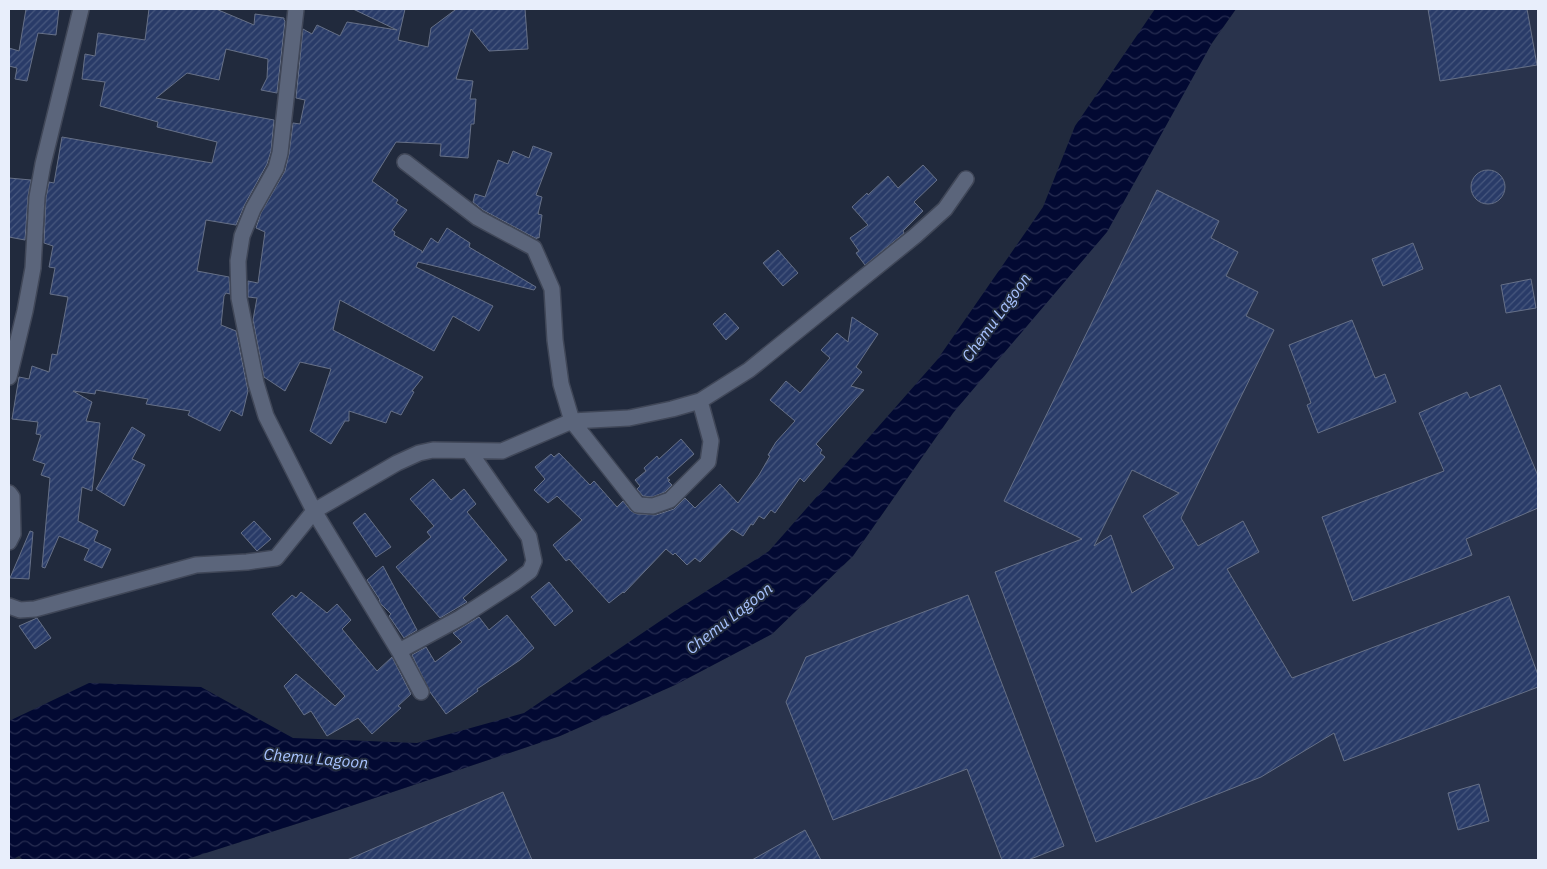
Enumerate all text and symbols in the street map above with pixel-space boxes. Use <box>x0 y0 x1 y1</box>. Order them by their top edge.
water label: Chemu Lagoon <box>957 269 1035 365</box>
water label: Chemu Lagoon <box>682 578 776 658</box>
water label: Chemu Lagoon <box>263 743 369 773</box>

